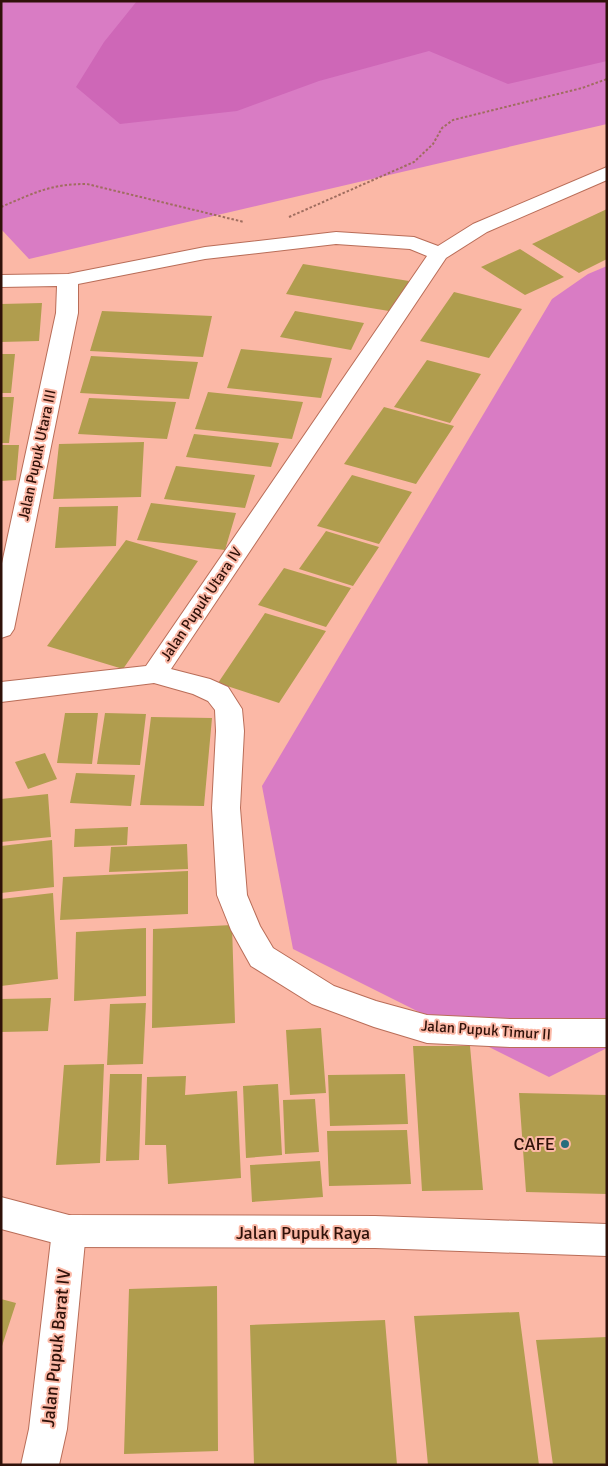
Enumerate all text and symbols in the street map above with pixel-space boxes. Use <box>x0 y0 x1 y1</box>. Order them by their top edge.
street label: Jalan Pupuk Utara III <box>14 388 60 522</box>
street label: Jalan Pupuk Utara IV <box>156 543 246 664</box>
street label: Jalan Pupuk Timur II <box>420 1016 552 1044</box>
place label: CAFE <box>514 1133 555 1155</box>
marker: CAFE <box>559 1138 571 1150</box>
street label: Jalan Pupuk Raya <box>236 1222 370 1244</box>
street label: Jalan Pupuk Barat IV <box>37 1267 75 1428</box>

